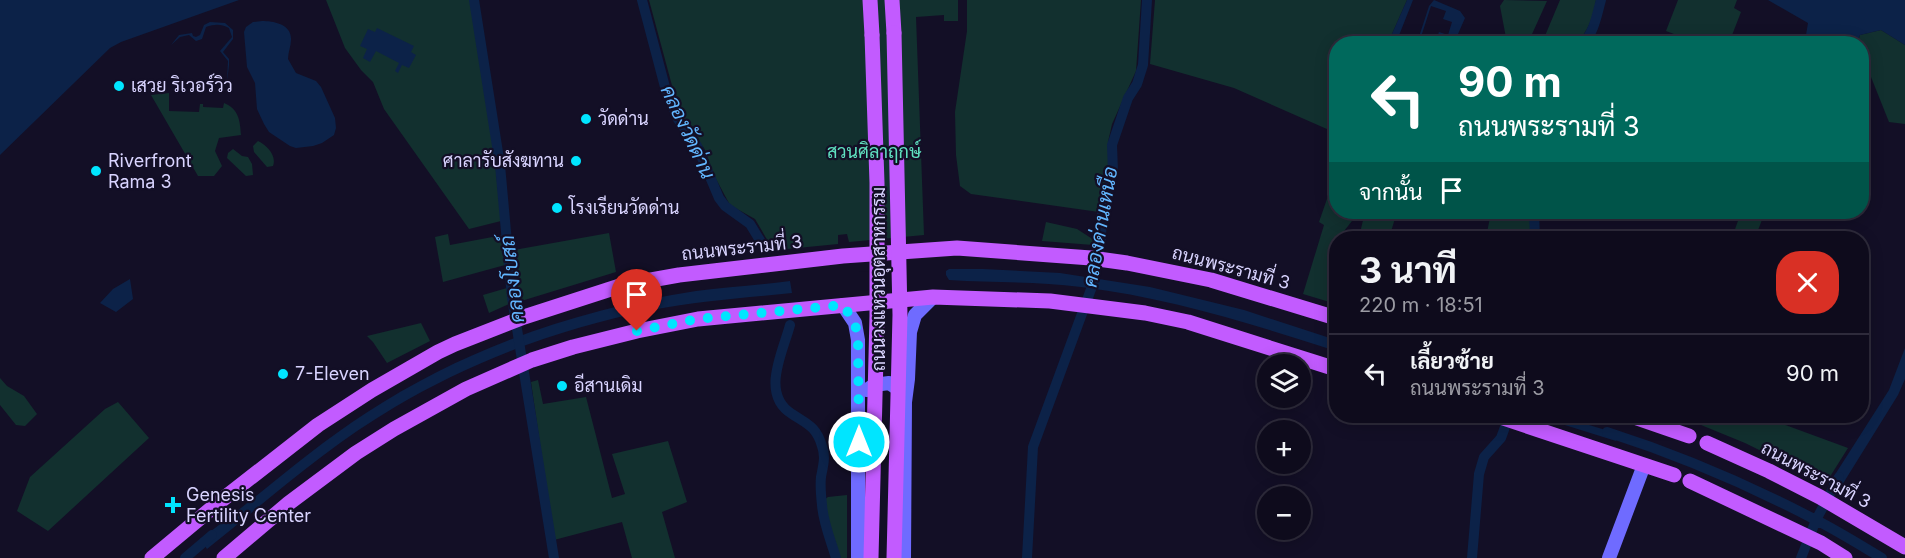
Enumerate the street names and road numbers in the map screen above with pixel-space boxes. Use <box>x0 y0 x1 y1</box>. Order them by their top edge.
street label: ถนนวงแหวนอุตสาหกรรม <box>868 187 891 371</box>
street label: ถนนพระรามที่ 3 <box>680 226 803 264</box>
street label: ถนนพระรามที่ 3 <box>1170 237 1294 293</box>
street label: ถนนพระรามที่ 3 <box>1758 432 1877 512</box>

